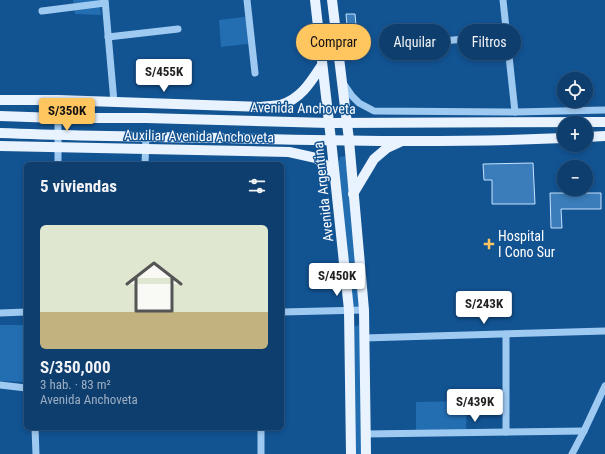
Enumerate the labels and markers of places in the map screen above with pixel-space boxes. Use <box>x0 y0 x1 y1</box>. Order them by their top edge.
pin: S/455K <box>131 59 197 93</box>
pin: S/350K <box>34 98 100 132</box>
place label: Hospital I Cono Sur <box>498 228 555 260</box>
marker: Hospital I Cono Sur <box>483 238 495 250</box>
pin: S/450K <box>304 263 370 297</box>
pin: S/243K <box>451 291 517 325</box>
pin: S/439K <box>442 389 508 423</box>

